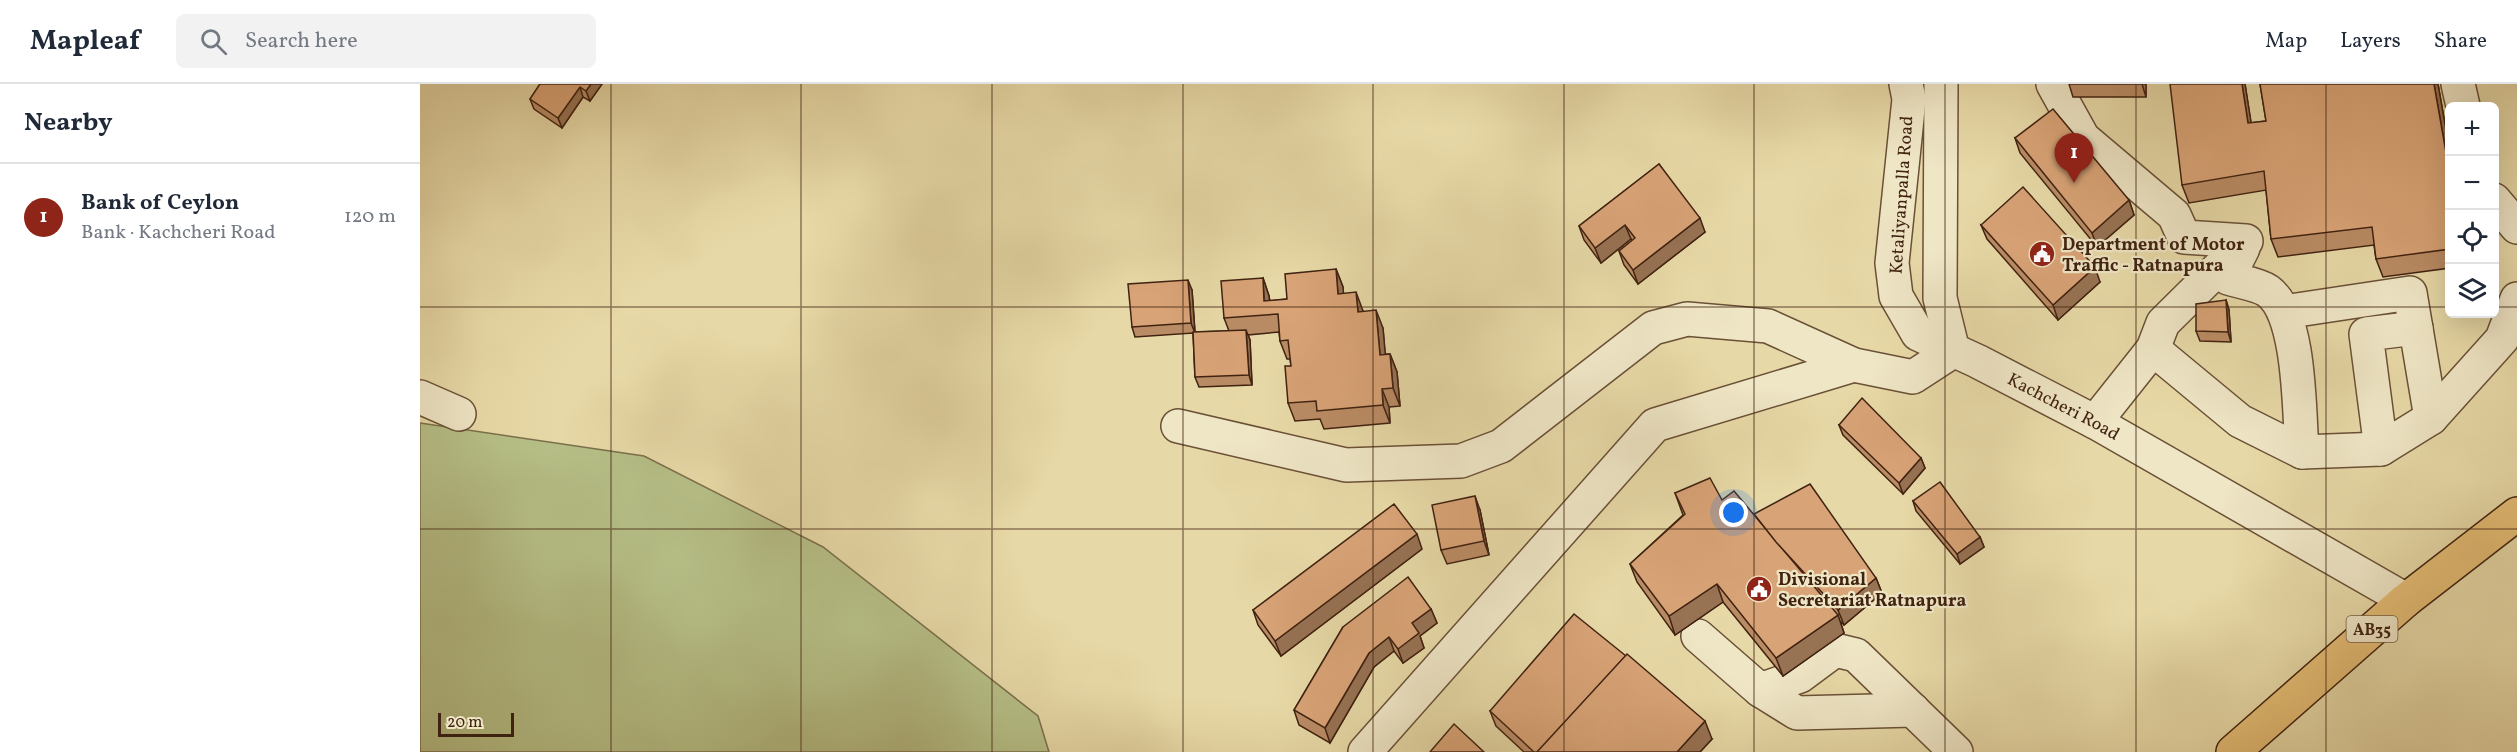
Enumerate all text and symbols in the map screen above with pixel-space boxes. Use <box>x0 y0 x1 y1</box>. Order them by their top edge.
search box <box>176 14 596 68</box>
text: Mapleaf <box>30 22 140 61</box>
icon: search <box>197 25 230 58</box>
text: Search here <box>245 26 358 57</box>
text: Map <box>2265 27 2307 56</box>
text: Layers <box>2340 27 2401 56</box>
text: Share <box>2434 27 2487 56</box>
map controls <box>2445 102 2499 318</box>
button: + <box>2445 102 2499 156</box>
text: Nearby <box>24 105 113 141</box>
street label: Ketaliyanpalla Road <box>1884 115 1921 275</box>
pin: 1 <box>2054 134 2094 183</box>
button: − <box>2445 156 2499 210</box>
text: Bank of Ceylon <box>81 188 239 219</box>
text: 1 <box>39 203 48 231</box>
text: 120 m <box>344 203 396 231</box>
button: locate <box>2445 210 2499 264</box>
text: Bank · Kachcheri Road <box>81 219 275 247</box>
place label: Department of Motor Traffic - Ratnapura <box>2062 233 2245 279</box>
public building icon: Department of Motor Traffic - Ratnapura <box>2027 239 2057 269</box>
button: layers <box>2445 264 2499 318</box>
street label: Kachcheri Road <box>2003 368 2124 447</box>
your location <box>1719 498 1748 527</box>
place label: Divisional Secretariat Ratnapura <box>1778 568 1966 614</box>
public building icon: Divisional Secretariat Ratnapura <box>1744 574 1774 604</box>
road number: AB35 <box>2346 616 2398 642</box>
scale bar <box>438 710 514 738</box>
text: 20 m <box>447 712 482 734</box>

